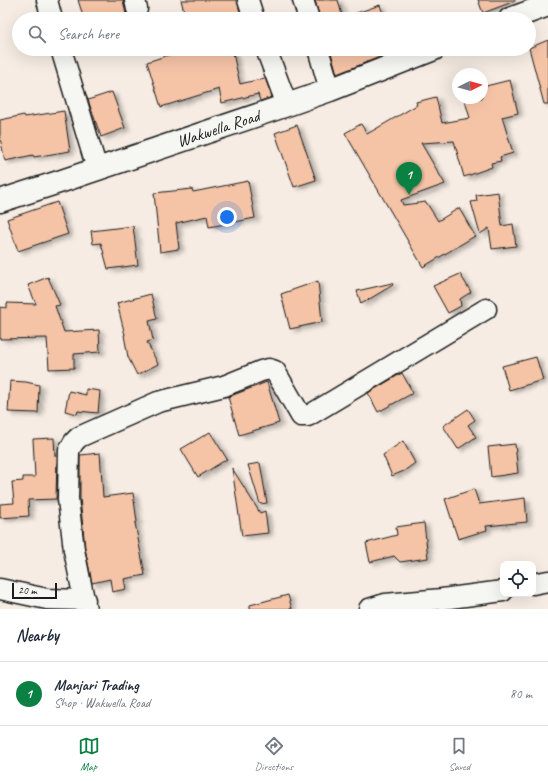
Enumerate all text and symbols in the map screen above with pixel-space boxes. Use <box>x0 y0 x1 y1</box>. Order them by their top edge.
search box <box>12 12 536 56</box>
icon: search <box>26 23 48 45</box>
text: Search here <box>58 25 119 44</box>
north arrow <box>452 68 488 104</box>
street label: Wakwella Road <box>174 104 265 152</box>
pin: 1 <box>396 162 422 195</box>
your location <box>217 207 237 227</box>
map controls <box>500 561 536 597</box>
button: locate <box>500 561 536 597</box>
scale bar <box>12 581 57 600</box>
text: 20 m <box>18 583 37 597</box>
text: Nearby <box>16 625 59 646</box>
text: Manjari Trading <box>54 676 139 695</box>
text: 1 <box>26 686 32 702</box>
text: 80 m <box>510 686 532 702</box>
text: Shop · Wakwella Road <box>54 695 150 711</box>
tab: Map <box>78 735 100 773</box>
tab: Directions <box>255 735 293 773</box>
tab: Saved <box>448 735 470 773</box>

